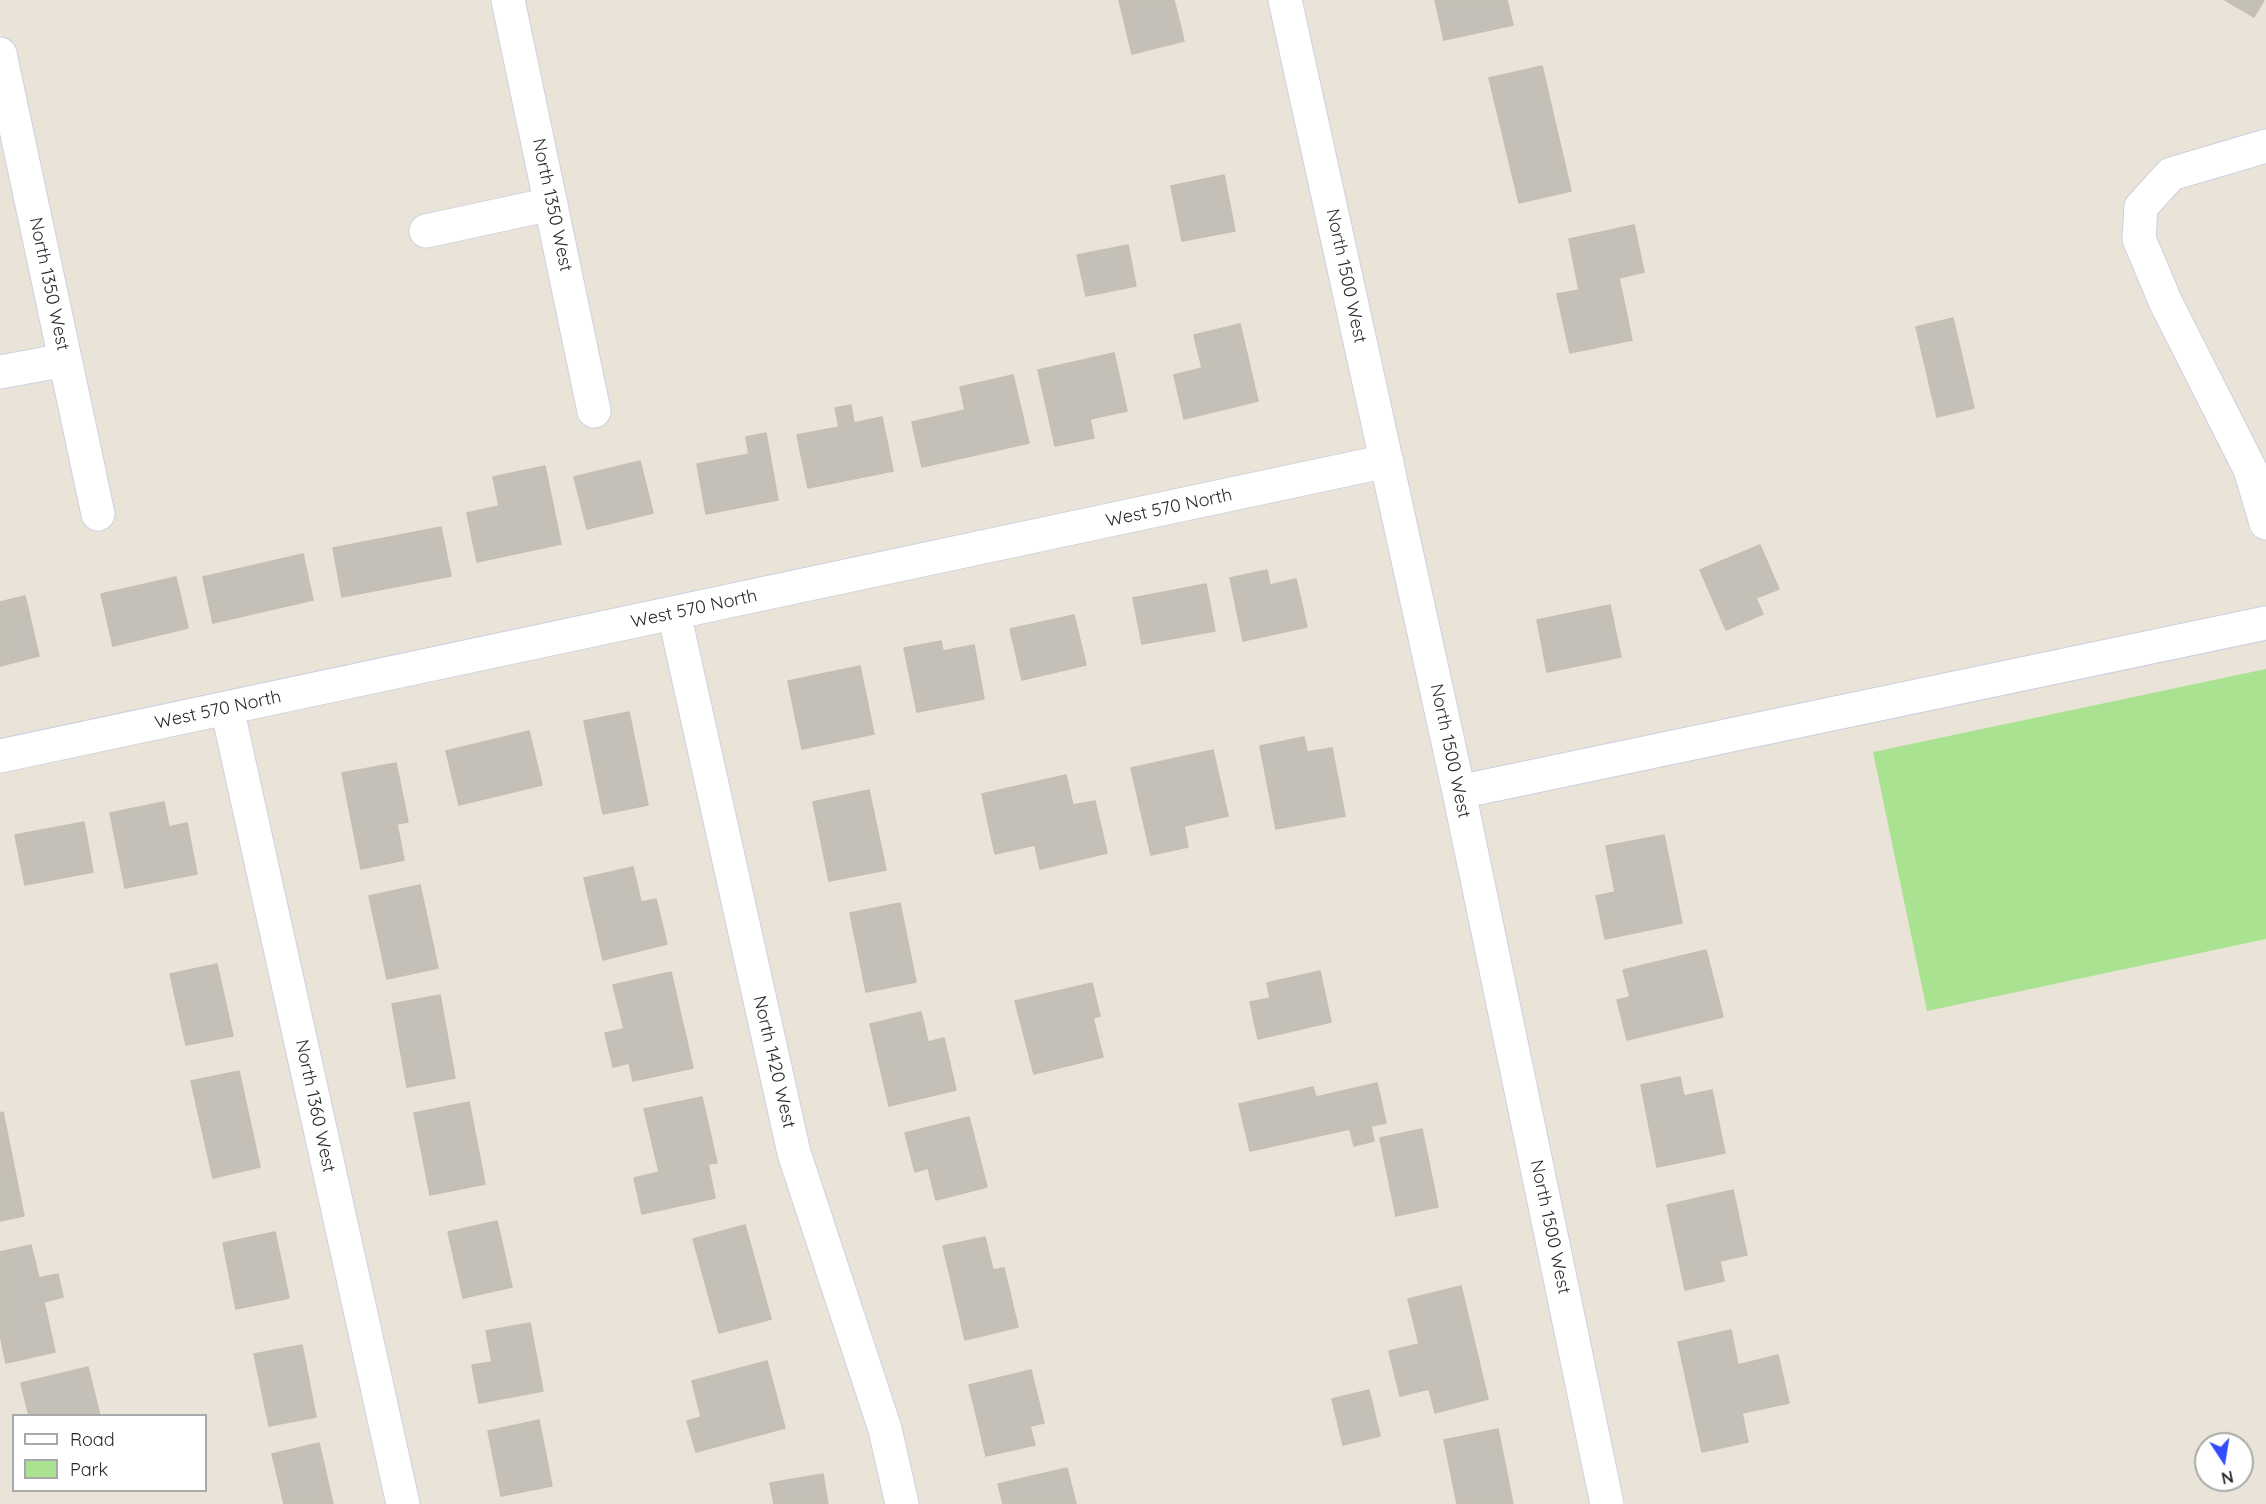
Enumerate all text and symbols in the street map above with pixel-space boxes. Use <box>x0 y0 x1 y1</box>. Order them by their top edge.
street label: North 1350 West <box>527 136 577 274</box>
street label: North 1500 West <box>1321 207 1371 345</box>
street label: North 1350 West <box>24 215 74 353</box>
street label: West 570 North <box>1104 484 1234 532</box>
street label: West 570 North <box>629 585 759 633</box>
street label: North 1500 West <box>1425 682 1475 820</box>
street label: West 570 North <box>153 686 283 734</box>
street label: North 1420 West <box>748 994 800 1130</box>
street label: North 1360 West <box>290 1038 340 1174</box>
street label: North 1500 West <box>1525 1158 1575 1296</box>
legend <box>12 1414 207 1492</box>
text: Road <box>70 1428 115 1451</box>
north arrow <box>2194 1432 2254 1492</box>
text: Park <box>70 1458 108 1481</box>
text: N <box>2220 1467 2235 1489</box>

